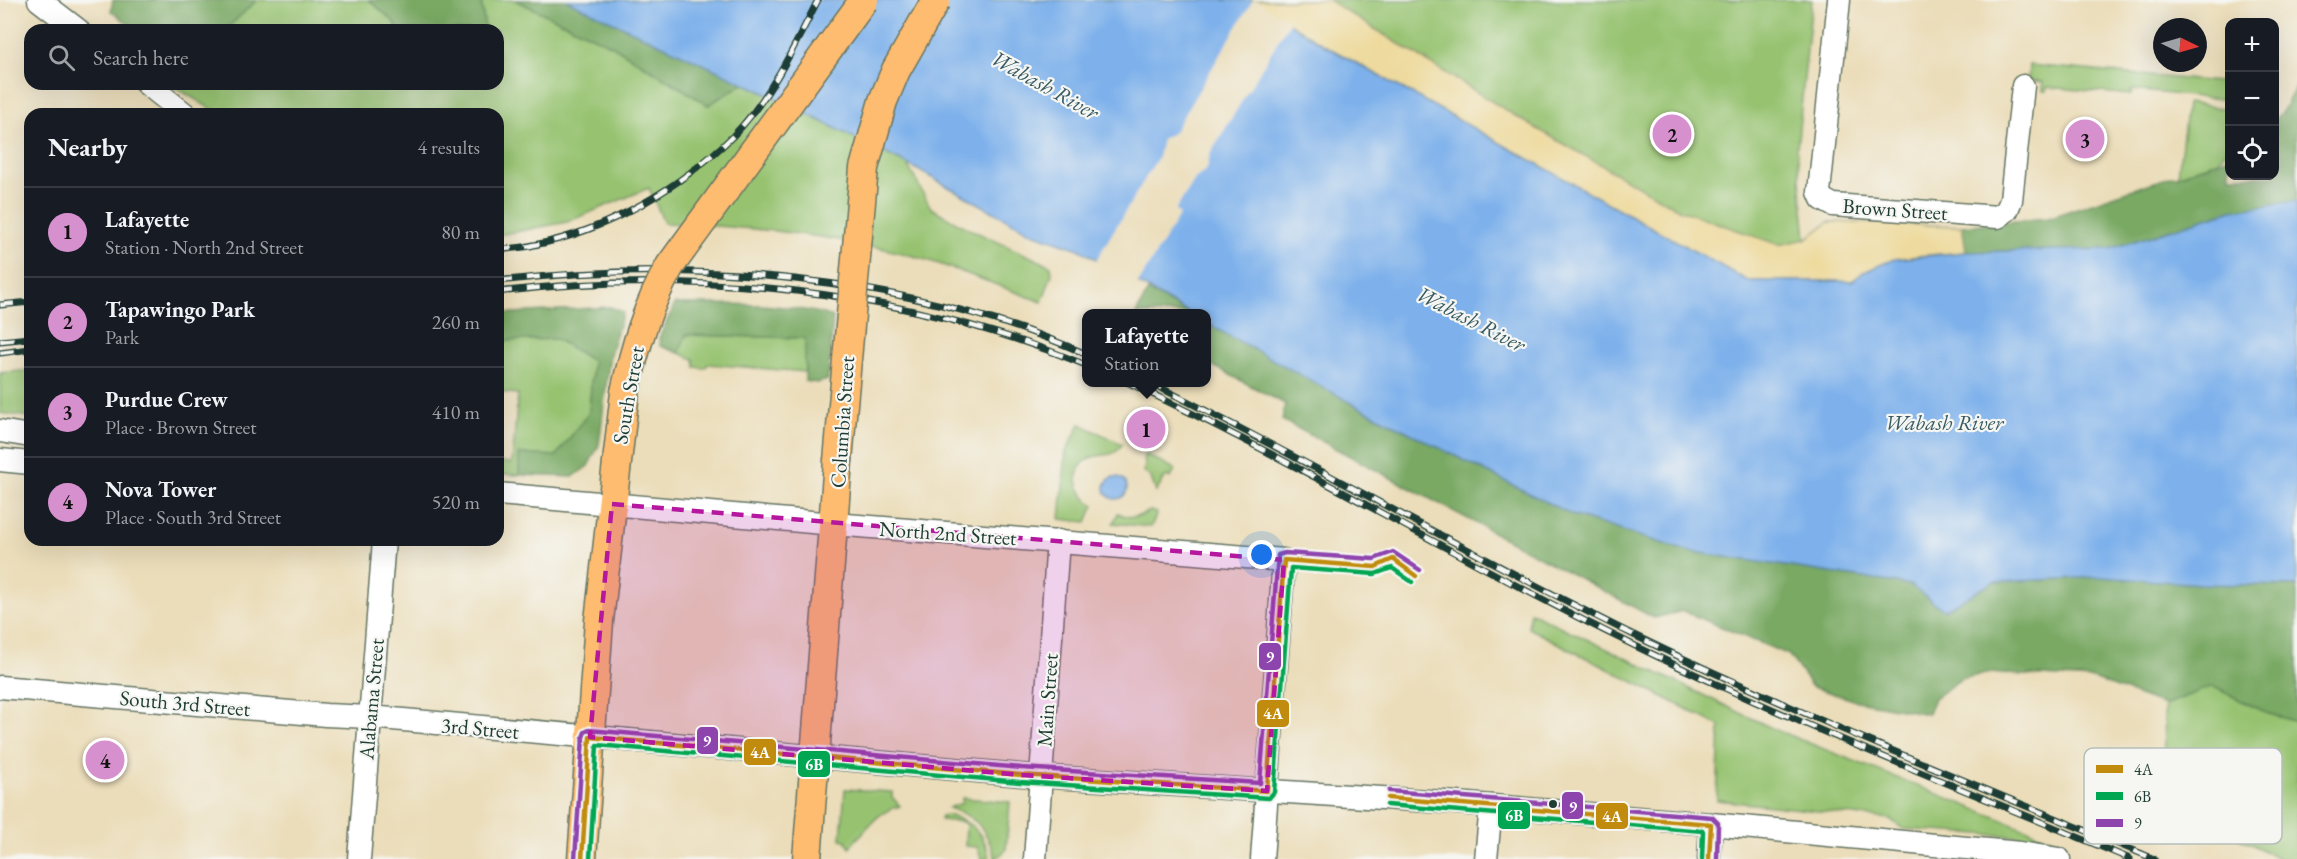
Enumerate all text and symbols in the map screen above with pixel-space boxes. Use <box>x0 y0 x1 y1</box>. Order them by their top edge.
north arrow <box>2153 18 2207 72</box>
map controls <box>2225 18 2279 180</box>
button: + <box>2225 18 2279 72</box>
search box <box>24 24 504 90</box>
icon: search <box>45 41 78 74</box>
text: Search here <box>93 43 188 72</box>
water label: Wabash River <box>986 44 1105 127</box>
button: − <box>2225 72 2279 126</box>
pin: 2 <box>1652 112 1692 156</box>
pin: 3 <box>2066 116 2104 162</box>
button: locate <box>2225 126 2279 180</box>
text: Nearby <box>48 130 128 164</box>
text: 4 results <box>417 134 480 160</box>
street label: Brown Street <box>1842 192 1949 226</box>
text: Lafayette <box>105 205 189 234</box>
text: 1 <box>62 219 73 245</box>
text: 80 m <box>441 219 480 245</box>
text: Station · North 2nd Street <box>105 234 303 260</box>
water label: Wabash River <box>1412 279 1532 360</box>
text: Tapawingo Park <box>105 295 255 324</box>
text: 2 <box>62 309 73 335</box>
text: 260 m <box>432 309 480 335</box>
popup <box>1082 309 1211 387</box>
text: Lafayette <box>1104 321 1189 350</box>
text: Park <box>105 324 139 350</box>
street label: South Street <box>606 344 650 446</box>
text: Station <box>1104 350 1160 376</box>
street label: Columbia Street <box>824 355 860 489</box>
text: Purdue Crew <box>105 385 228 414</box>
text: 3 <box>62 399 73 425</box>
text: 410 m <box>432 399 480 425</box>
pin: 1 <box>1126 406 1166 452</box>
water label: Wabash River <box>1885 408 2005 437</box>
text: Place · Brown Street <box>105 414 257 440</box>
text: Nova Tower <box>105 475 216 504</box>
text: 4 <box>62 489 73 515</box>
text: 520 m <box>432 489 480 515</box>
text: Place · South 3rd Street <box>105 504 281 530</box>
street label: North 2nd Street <box>878 515 1018 551</box>
your location <box>1247 540 1276 569</box>
street label: Alabama Street <box>352 637 390 762</box>
line badge: 9 <box>1258 642 1282 671</box>
text: 9 <box>1266 646 1275 667</box>
street label: Main Street <box>1030 652 1064 748</box>
street label: South 3rd Street <box>119 684 252 722</box>
line badge: 4A <box>1256 699 1290 728</box>
text: 4A <box>1263 703 1283 724</box>
street label: 3rd Street <box>440 711 520 745</box>
line badge: 9 <box>696 726 719 755</box>
text: 9 <box>703 730 712 751</box>
pin: 4 <box>86 738 124 783</box>
line badge: 4A <box>743 738 777 766</box>
text: 4A <box>750 742 770 763</box>
legend <box>2084 748 2282 844</box>
line badge: 6B <box>797 750 831 778</box>
text: 6B <box>805 754 823 775</box>
text: 4A <box>2134 759 2154 780</box>
text: 6B <box>2134 786 2151 807</box>
line badge: 9 <box>1561 791 1584 820</box>
text: 9 <box>1569 796 1578 817</box>
unlabelled marker <box>1547 798 1559 810</box>
line badge: 6B <box>1497 801 1531 830</box>
line badge: 4A <box>1595 802 1629 830</box>
text: 6B <box>1505 805 1523 826</box>
text: 4A <box>1602 806 1622 827</box>
text: 9 <box>2134 813 2142 834</box>

